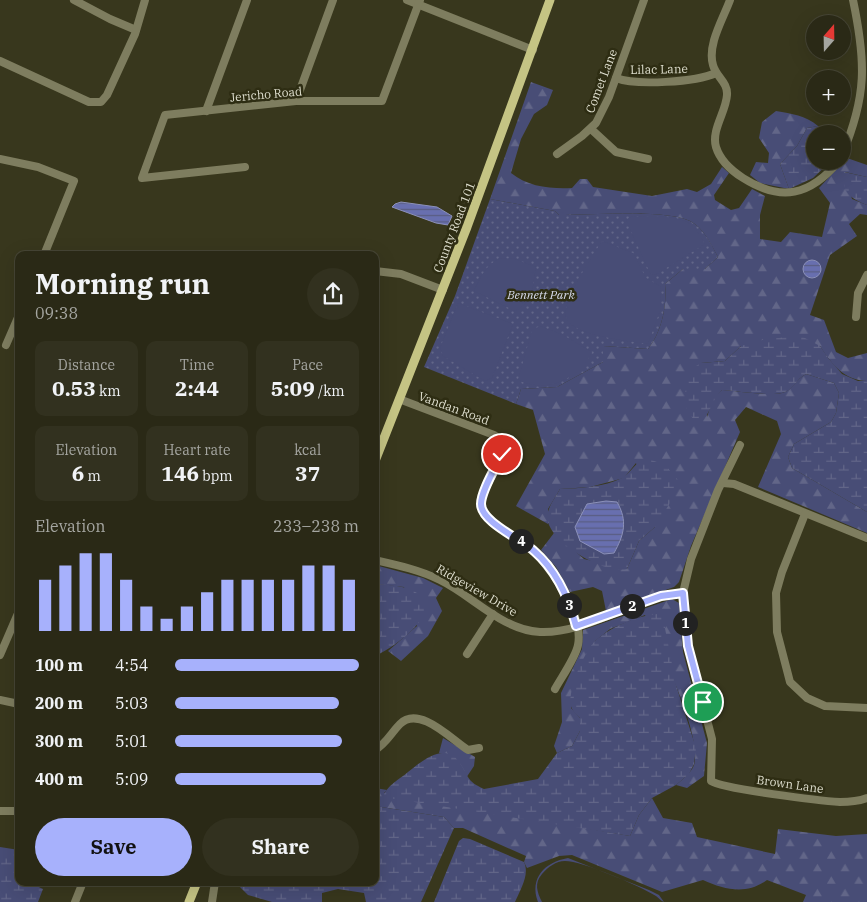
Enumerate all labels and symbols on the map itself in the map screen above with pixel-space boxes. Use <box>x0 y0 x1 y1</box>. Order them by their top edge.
north arrow <box>806 15 851 60</box>
street label: Comet Lane <box>582 47 620 115</box>
street label: Lilac Lane <box>630 61 688 77</box>
street label: Jericho Road <box>229 83 303 105</box>
street label: County Road 101 <box>430 180 478 274</box>
park label: Bennett Park <box>506 287 575 302</box>
street label: Vandan Road <box>417 388 491 428</box>
pin <box>481 433 523 475</box>
pin: 4 <box>508 528 534 554</box>
street label: Ridgeview Drive <box>434 561 520 619</box>
pin: 3 <box>556 592 582 618</box>
pin: 2 <box>620 594 644 618</box>
pin: 1 <box>672 610 698 636</box>
pin <box>682 681 724 723</box>
street label: Brown Lane <box>755 772 825 796</box>

